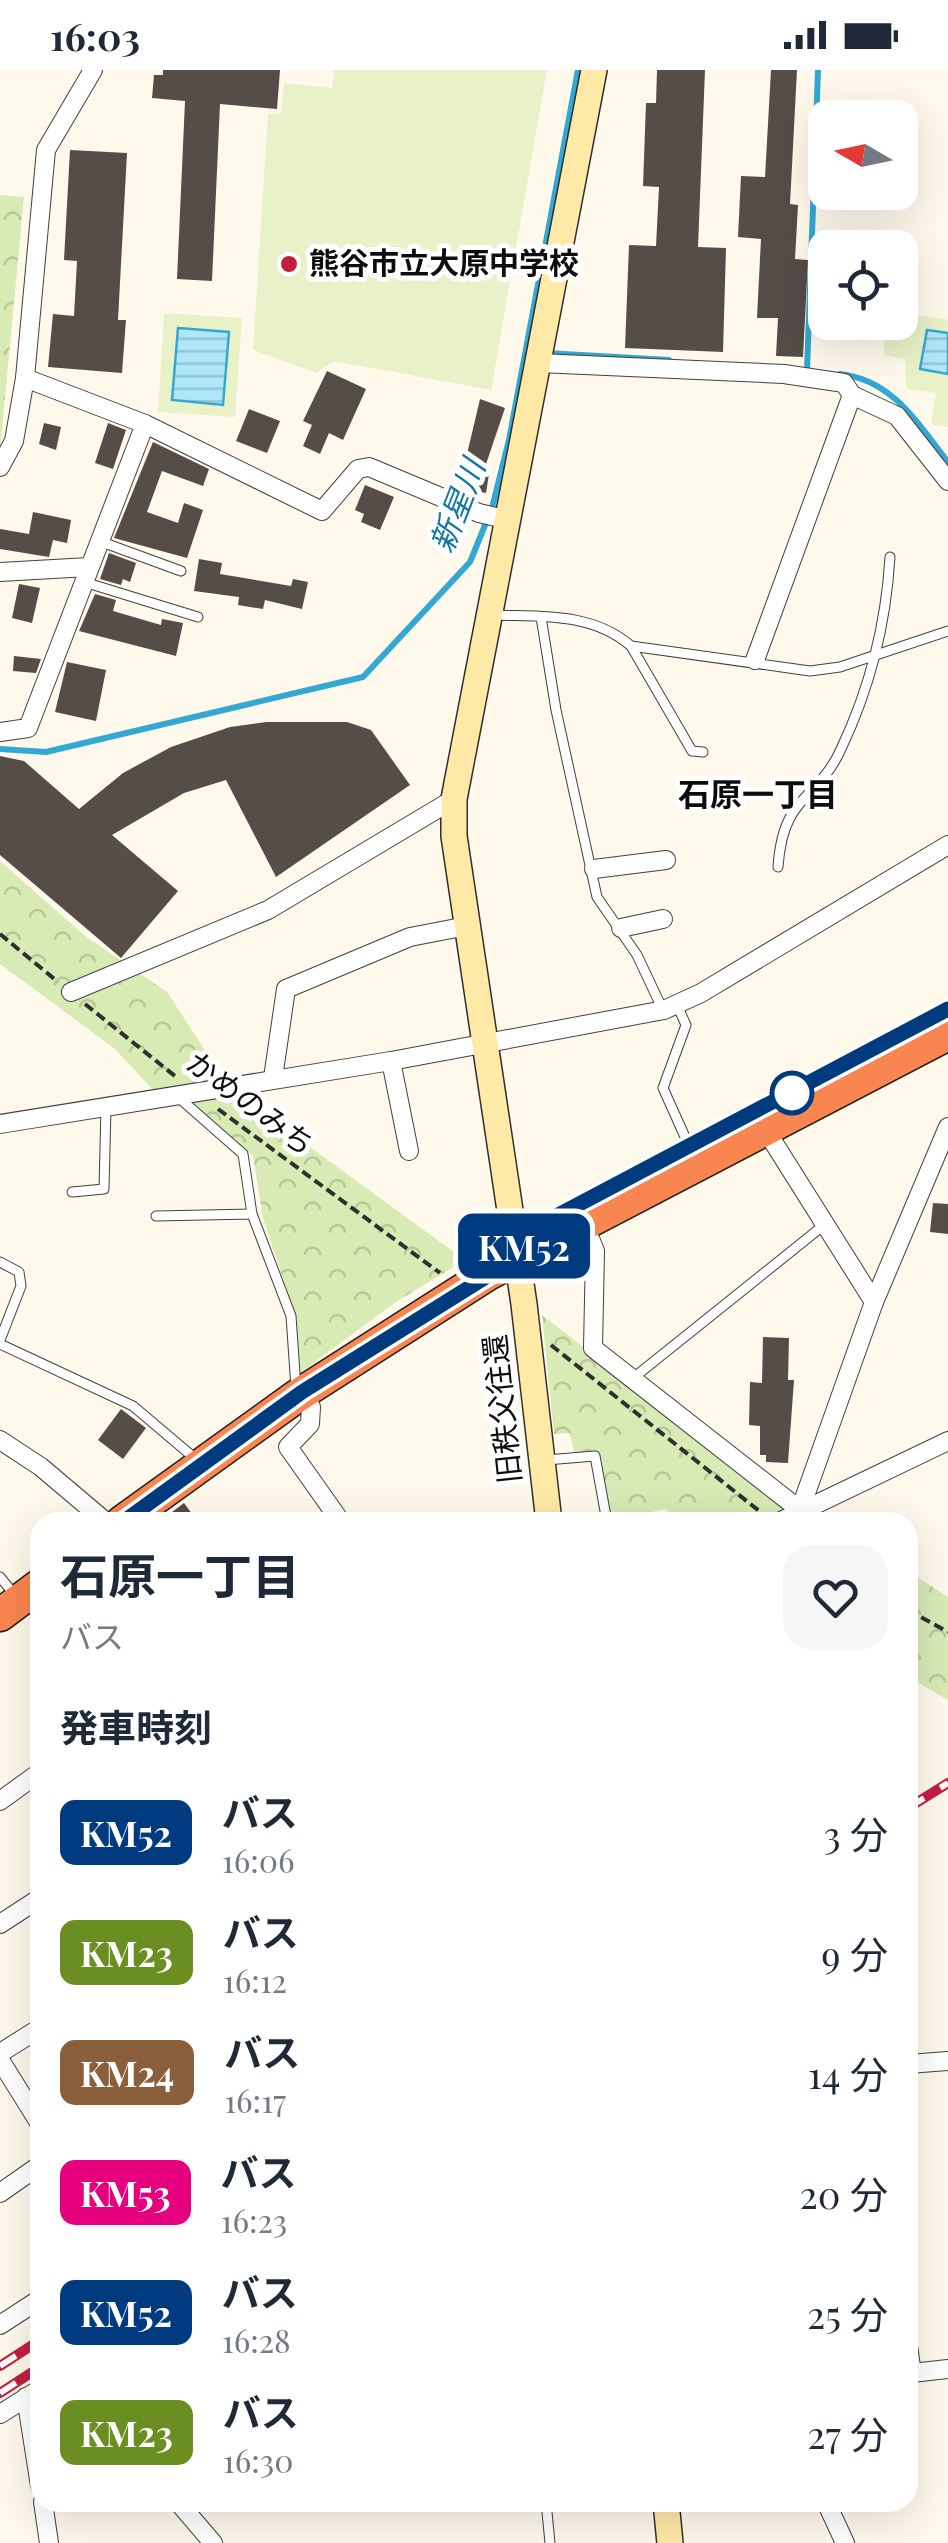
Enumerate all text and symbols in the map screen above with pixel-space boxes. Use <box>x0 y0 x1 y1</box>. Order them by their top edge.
text: 16:03 <box>50 10 140 61</box>
north arrow <box>808 100 918 210</box>
map controls <box>808 100 918 340</box>
button: locate <box>808 230 918 340</box>
place label: 熊谷市立大原中学校 <box>309 242 579 282</box>
marker: 熊谷市立大原中学校 <box>278 253 300 275</box>
water label: 新星川 <box>418 450 494 558</box>
district label: 石原一丁目 <box>678 771 838 814</box>
street label: かめのみち <box>179 1041 323 1164</box>
unlabelled marker <box>771 1072 813 1114</box>
line badge: KM52 <box>454 1214 594 1278</box>
text: KM52 <box>478 1223 570 1270</box>
street label: 旧秩父往還 <box>473 1333 529 1486</box>
text: 石原一丁目 <box>60 1542 300 1606</box>
button: heart <box>783 1545 888 1650</box>
text: バス <box>60 1614 124 1657</box>
text: 発車時刻 <box>60 1701 212 1752</box>
text: バス <box>222 1786 298 1837</box>
text: 3 分 <box>823 1808 888 1859</box>
text: KM52 <box>80 1809 172 1856</box>
text: 16:06 <box>222 1838 294 1881</box>
text: バス <box>223 1906 299 1957</box>
text: 9 分 <box>821 1928 888 1979</box>
text: KM23 <box>80 1929 173 1976</box>
text: 16:12 <box>223 1958 287 2001</box>
text: バス <box>224 2026 300 2077</box>
text: 14 分 <box>808 2048 888 2099</box>
text: KM24 <box>80 2049 174 2096</box>
text: 16:17 <box>224 2078 286 2121</box>
text: バス <box>221 2146 297 2197</box>
text: 20 分 <box>800 2168 888 2219</box>
text: KM53 <box>80 2169 171 2216</box>
text: 16:23 <box>221 2198 287 2241</box>
text: バス <box>222 2266 298 2317</box>
text: 25 分 <box>807 2288 888 2339</box>
text: KM52 <box>80 2289 172 2336</box>
text: 16:28 <box>222 2318 291 2361</box>
text: バス <box>223 2386 299 2437</box>
text: 27 分 <box>807 2408 888 2459</box>
text: KM23 <box>80 2409 173 2456</box>
text: 16:30 <box>223 2438 293 2481</box>

